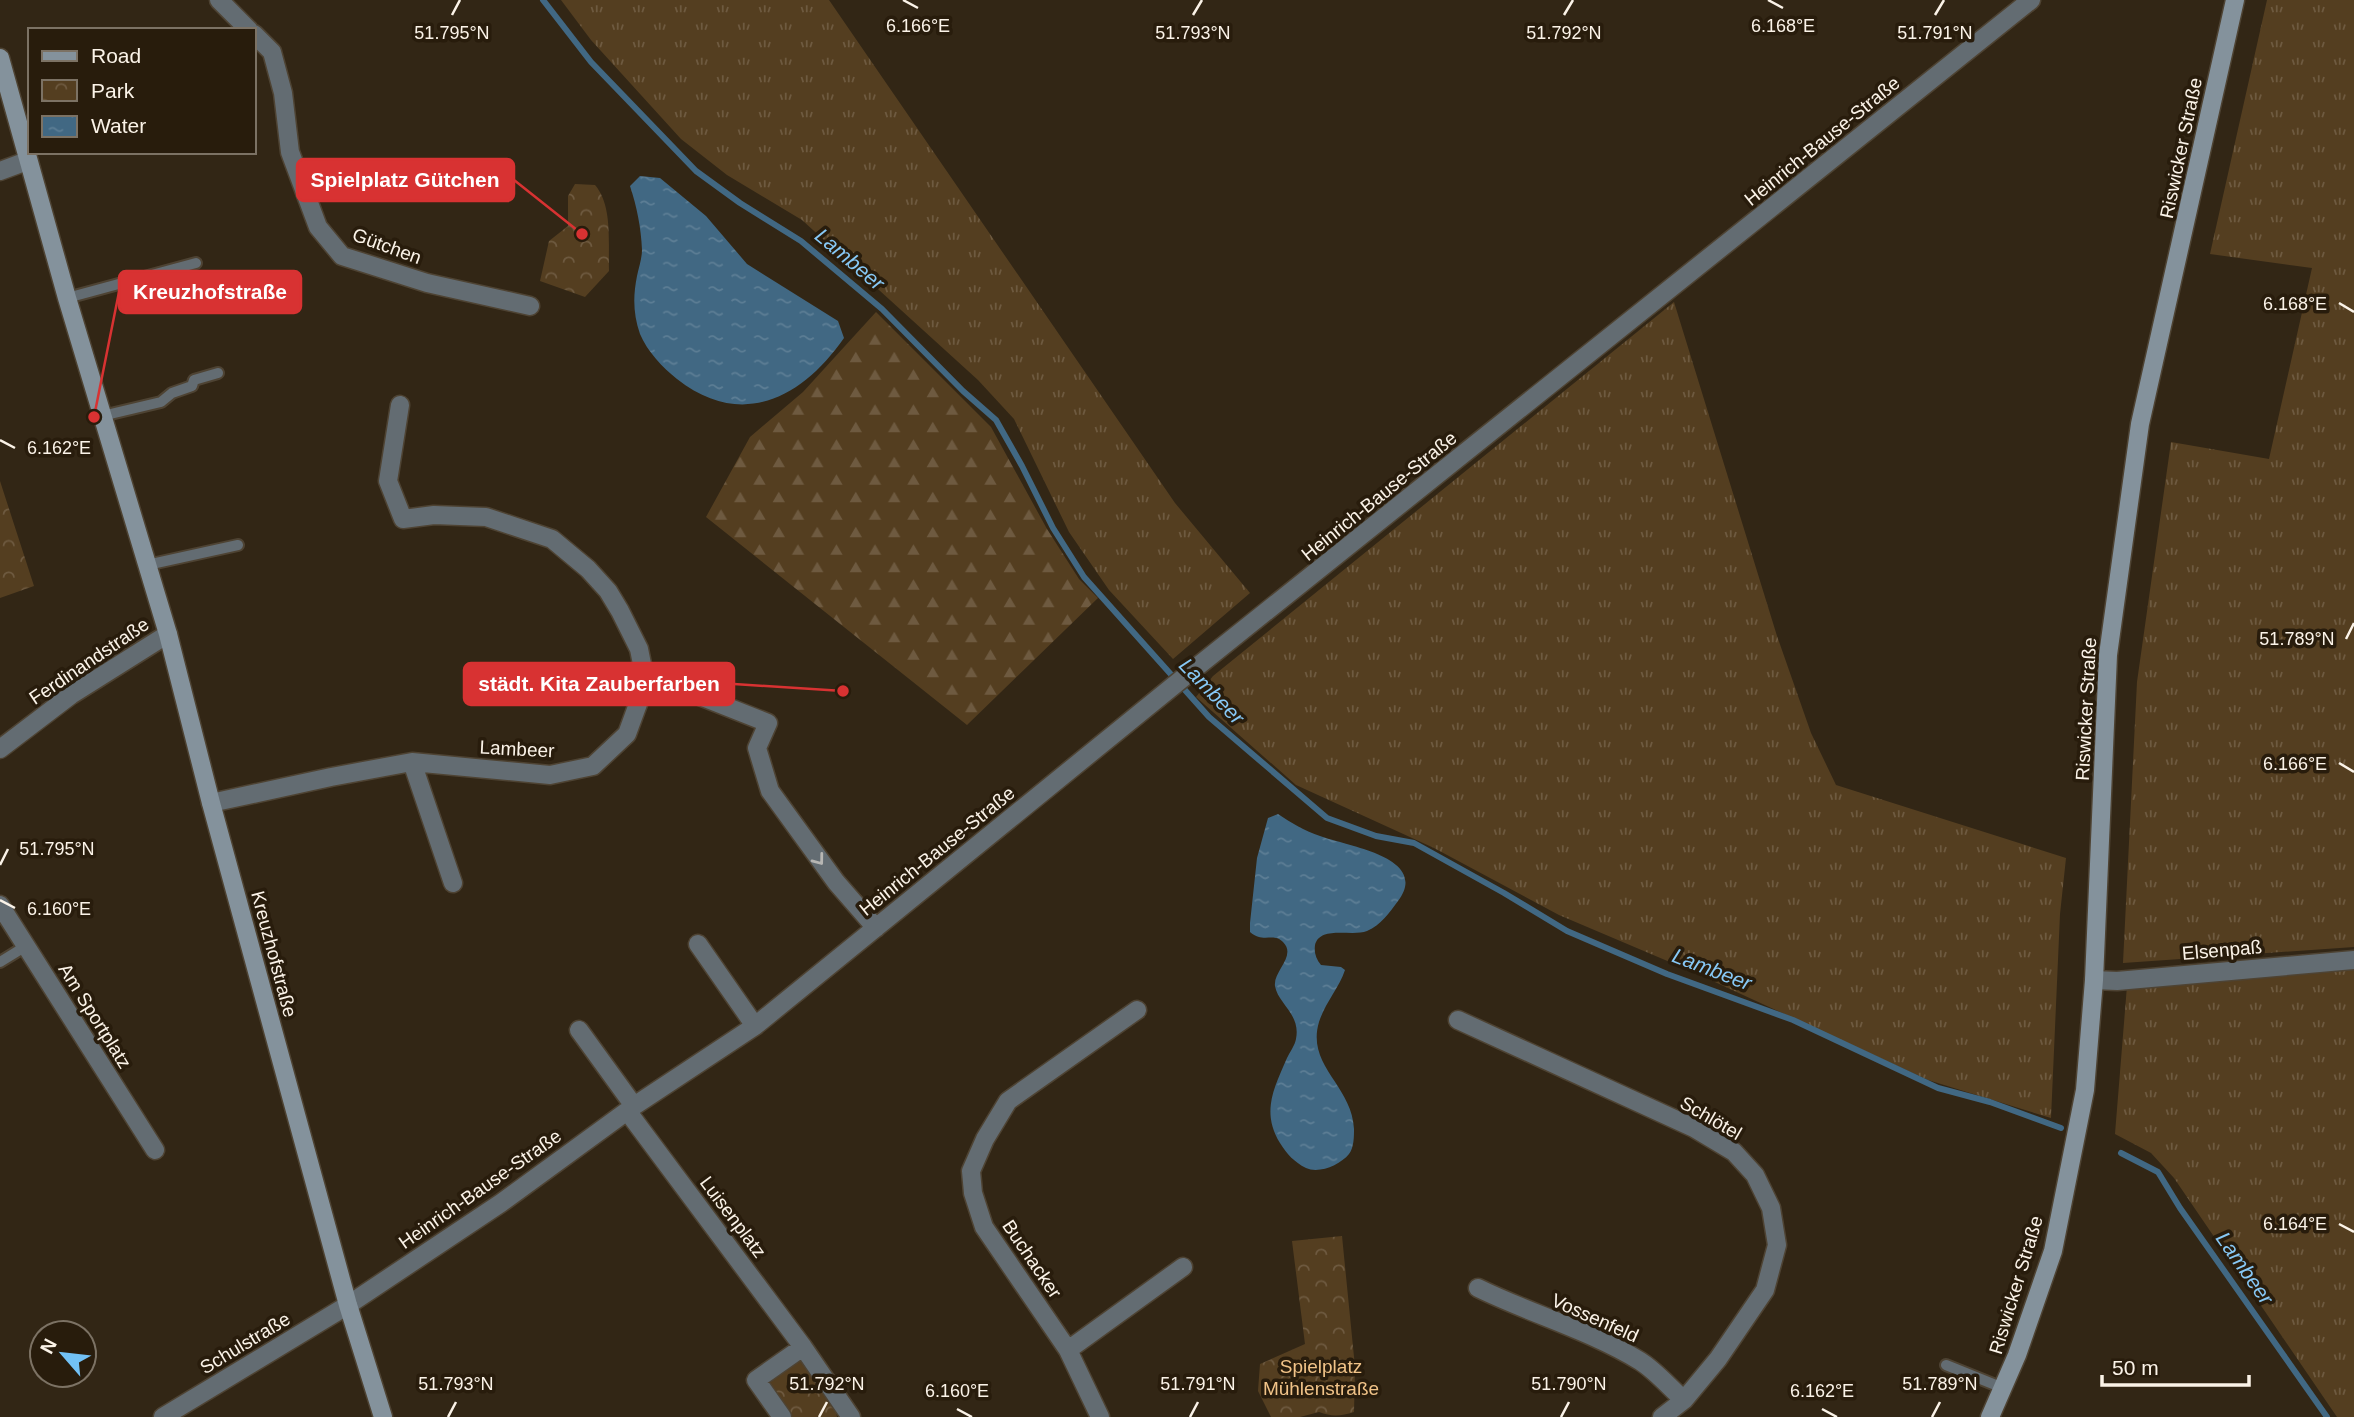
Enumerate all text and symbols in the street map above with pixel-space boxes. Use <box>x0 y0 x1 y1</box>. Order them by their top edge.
text: 6.166°E <box>886 16 950 36</box>
text: 6.168°E <box>1751 16 1815 36</box>
text: 51.795°N <box>414 23 490 43</box>
text: 51.793°N <box>1155 23 1231 43</box>
text: 51.792°N <box>1526 23 1602 43</box>
text: 51.791°N <box>1897 23 1973 43</box>
legend <box>28 28 256 154</box>
text: Road <box>91 44 141 67</box>
street label: Heinrich-Bause-Straße <box>1740 72 1904 210</box>
street label: Riswicker Straße <box>2156 76 2206 220</box>
text: Park <box>91 79 135 102</box>
text: Water <box>91 114 146 137</box>
callout: Spielplatz Gütchen <box>297 159 514 201</box>
text: Spielplatz Gütchen <box>310 168 500 191</box>
street label: Gütchen <box>350 224 424 268</box>
water label: Lambeer <box>811 224 890 295</box>
callout: Kreuzhofstraße <box>119 271 301 313</box>
text: Kreuzhofstraße <box>133 280 287 303</box>
text: 6.168°E <box>2263 294 2327 314</box>
street label: Heinrich-Bause-Straße <box>1297 427 1461 565</box>
text: 6.162°E <box>27 438 91 458</box>
street label: Ferdinandstraße <box>25 613 153 709</box>
text: 51.789°N <box>2259 629 2335 649</box>
street label: Riswicker Straße <box>2072 637 2100 781</box>
water label: Lambeer <box>1175 653 1250 730</box>
callout: städt. Kita Zauberfarben <box>464 663 734 705</box>
text: städt. Kita Zauberfarben <box>478 672 720 695</box>
street label: Lambeer <box>479 737 556 761</box>
text: 6.166°E <box>2263 754 2327 774</box>
street label: Heinrich-Bause-Straße <box>855 782 1019 920</box>
text: 51.795°N <box>19 839 95 859</box>
one-way arrow <box>811 852 823 864</box>
street label: Kreuzhofstraße <box>247 889 301 1019</box>
text: 6.160°E <box>27 899 91 919</box>
street label: Elsenpaß <box>2181 936 2263 964</box>
water label: Lambeer <box>1669 943 1756 995</box>
street label: Am Sportplatz <box>54 960 136 1072</box>
street label: Schlötel <box>1676 1092 1746 1144</box>
street label: Heinrich-Bause-Straße <box>395 1125 565 1253</box>
street label: Luisenplatz <box>696 1172 770 1262</box>
street label: Riswicker Straße <box>1985 1213 2047 1357</box>
text: 6.164°E <box>2263 1214 2327 1234</box>
street label: Buchacker <box>998 1216 1066 1303</box>
water label: Lambeer <box>2212 1227 2279 1309</box>
street label: Vossenfeld <box>1548 1290 1642 1346</box>
street label: Schulstraße <box>196 1308 294 1378</box>
north arrow <box>28 1319 98 1389</box>
text: N <box>36 1335 61 1357</box>
scale bar <box>2102 1344 2249 1388</box>
park label: Spielplatz Mühlenstraße <box>1263 1356 1379 1399</box>
text: 50 m <box>2112 1356 2159 1379</box>
text: 51.793°N <box>418 1374 494 1394</box>
text: 51.792°N <box>789 1374 865 1394</box>
text: 51.791°N <box>1160 1374 1236 1394</box>
text: 51.790°N <box>1531 1374 1607 1394</box>
text: 51.789°N <box>1902 1374 1978 1394</box>
text: 6.160°E <box>925 1381 989 1401</box>
text: 6.162°E <box>1790 1381 1854 1401</box>

